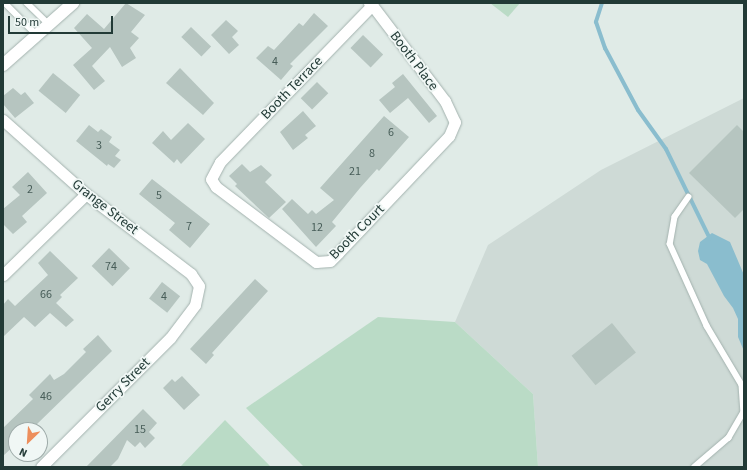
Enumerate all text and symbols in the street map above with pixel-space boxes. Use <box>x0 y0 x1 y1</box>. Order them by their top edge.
scale bar <box>10 8 115 34</box>
text: 50 m <box>15 14 39 31</box>
street label: Booth Place <box>386 28 442 94</box>
street label: Booth Terrace <box>258 53 326 123</box>
house number: 4 <box>272 55 278 69</box>
house number: 6 <box>388 126 394 140</box>
house number: 3 <box>96 139 102 153</box>
house number: 8 <box>369 147 375 161</box>
house number: 21 <box>349 165 361 179</box>
street label: Grange Street <box>68 176 142 238</box>
house number: 2 <box>27 183 33 197</box>
house number: 5 <box>156 189 162 203</box>
street label: Booth Court <box>326 201 388 263</box>
house number: 7 <box>186 220 192 234</box>
house number: 12 <box>311 221 323 235</box>
house number: 74 <box>105 260 117 274</box>
house number: 66 <box>40 288 52 302</box>
house number: 4 <box>161 290 167 304</box>
street label: Gerry Street <box>92 354 154 416</box>
house number: 46 <box>40 390 52 404</box>
north arrow <box>8 422 48 462</box>
house number: 15 <box>134 423 146 437</box>
text: N <box>17 444 30 461</box>

